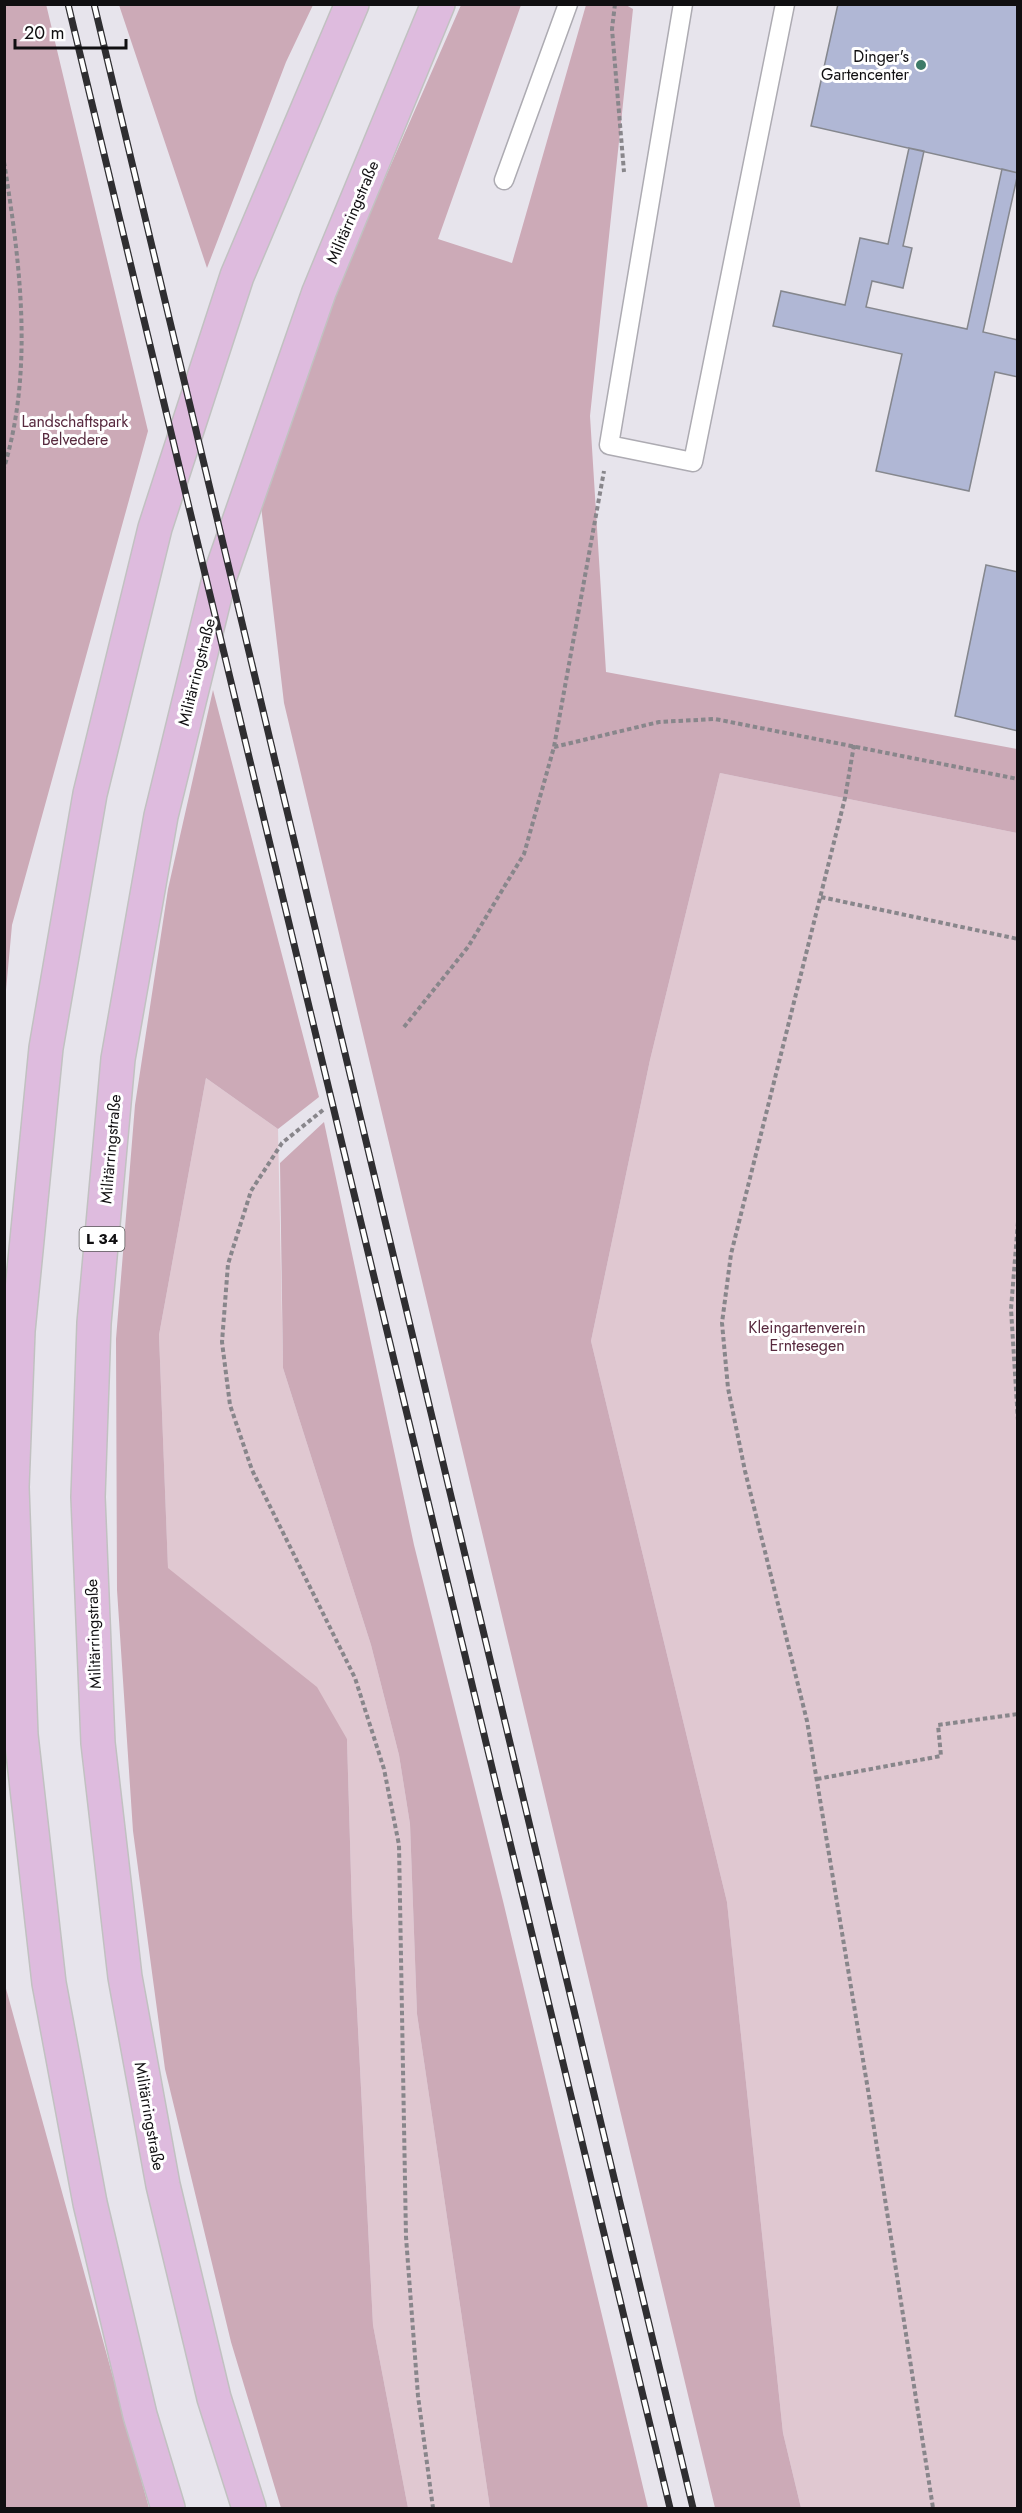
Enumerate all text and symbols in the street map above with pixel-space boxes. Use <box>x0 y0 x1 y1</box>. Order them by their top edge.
scale bar <box>15 12 126 50</box>
text: 20 m <box>24 20 64 46</box>
place label: Dinger's Gartencenter <box>821 45 910 86</box>
marker: Dinger's Gartencenter <box>914 58 928 72</box>
street label: Militärringstraße <box>320 157 385 267</box>
park label: Landschaftspark Belvedere <box>22 410 129 451</box>
street label: Militärringstraße <box>172 616 221 728</box>
street label: Militärringstraße <box>94 1093 127 1205</box>
road number: L 34 <box>80 1227 124 1251</box>
park label: Kleingartenverein Erntesegen <box>748 1316 866 1357</box>
street label: Militärringstraße <box>80 1579 107 1689</box>
street label: Militärringstraße <box>129 2060 170 2172</box>

